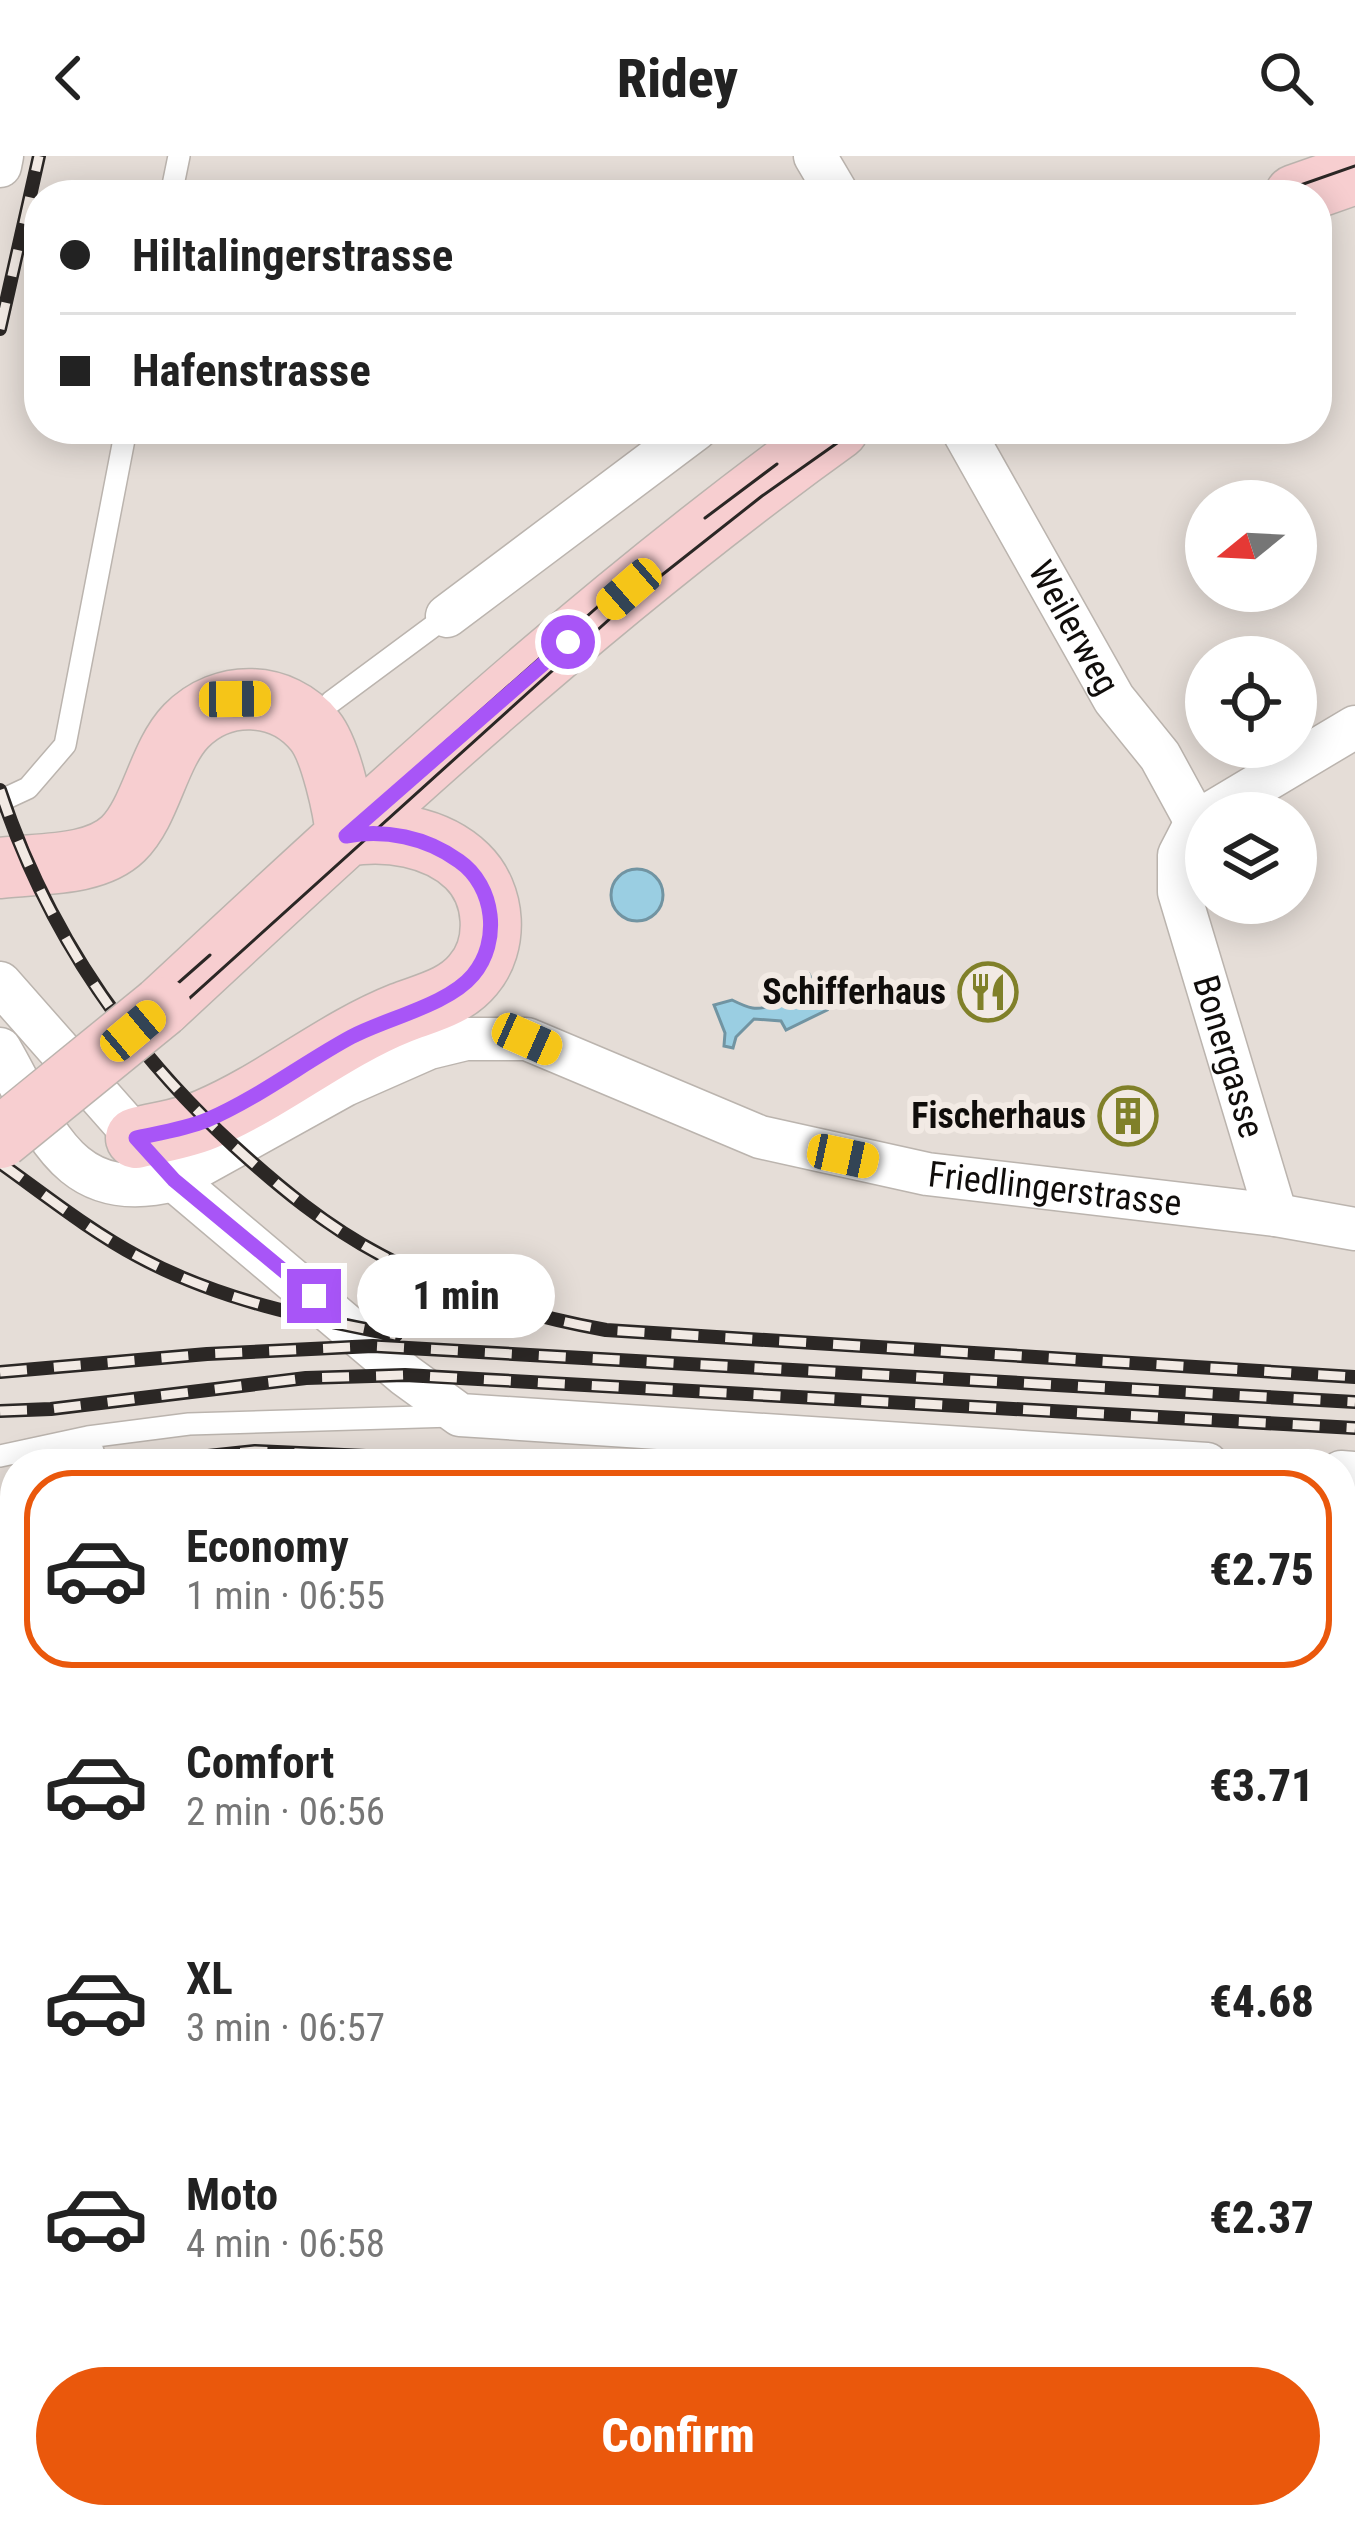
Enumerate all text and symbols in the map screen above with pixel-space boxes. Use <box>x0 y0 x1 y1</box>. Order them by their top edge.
icon: back <box>36 45 102 111</box>
icon: search <box>1253 45 1319 111</box>
text: Ridey <box>617 47 738 110</box>
text: Hiltalingerstrasse <box>132 229 453 282</box>
text: Hafenstrasse <box>132 344 371 397</box>
north arrow <box>1185 480 1317 612</box>
map controls <box>1185 480 1317 924</box>
car <box>590 552 668 626</box>
street label: Weilerweg <box>1020 554 1128 702</box>
route start <box>541 615 595 669</box>
button: locate <box>1185 636 1317 768</box>
car <box>199 680 271 718</box>
button: layers <box>1185 792 1317 924</box>
restaurant icon: Schifferhaus <box>957 961 1019 1023</box>
street label: Bonergasse <box>1184 970 1273 1143</box>
place label: Schifferhaus <box>762 971 946 1013</box>
car <box>94 994 172 1068</box>
car <box>487 1008 567 1070</box>
building icon: Fischerhaus <box>1097 1085 1159 1147</box>
place label: Fischerhaus <box>911 1095 1086 1137</box>
car <box>804 1131 882 1181</box>
street label: Friedlingerstrasse <box>926 1153 1184 1225</box>
callout: 1 min <box>356 1254 554 1338</box>
route end <box>287 1269 341 1323</box>
text: 1 min <box>413 1273 499 1319</box>
icon: car <box>42 1515 150 1623</box>
text: Economy <box>186 1520 349 1573</box>
text: €2.75 <box>1209 1543 1314 1596</box>
text: 1 min · 06:55 <box>186 1573 385 1619</box>
icon: car <box>42 1731 150 1839</box>
text: Comfort <box>186 1736 334 1789</box>
text: €3.71 <box>1209 1759 1314 1812</box>
text: 2 min · 06:56 <box>186 1789 385 1835</box>
icon: car <box>42 1947 150 2055</box>
text: XL <box>186 1952 233 2005</box>
text: €4.68 <box>1209 1975 1314 2028</box>
text: 3 min · 06:57 <box>186 2005 385 2051</box>
icon: car <box>42 2163 150 2271</box>
text: Moto <box>186 2168 278 2221</box>
text: €2.37 <box>1209 2191 1314 2244</box>
text: 4 min · 06:58 <box>186 2221 385 2267</box>
button: Confirm <box>36 2367 1320 2505</box>

